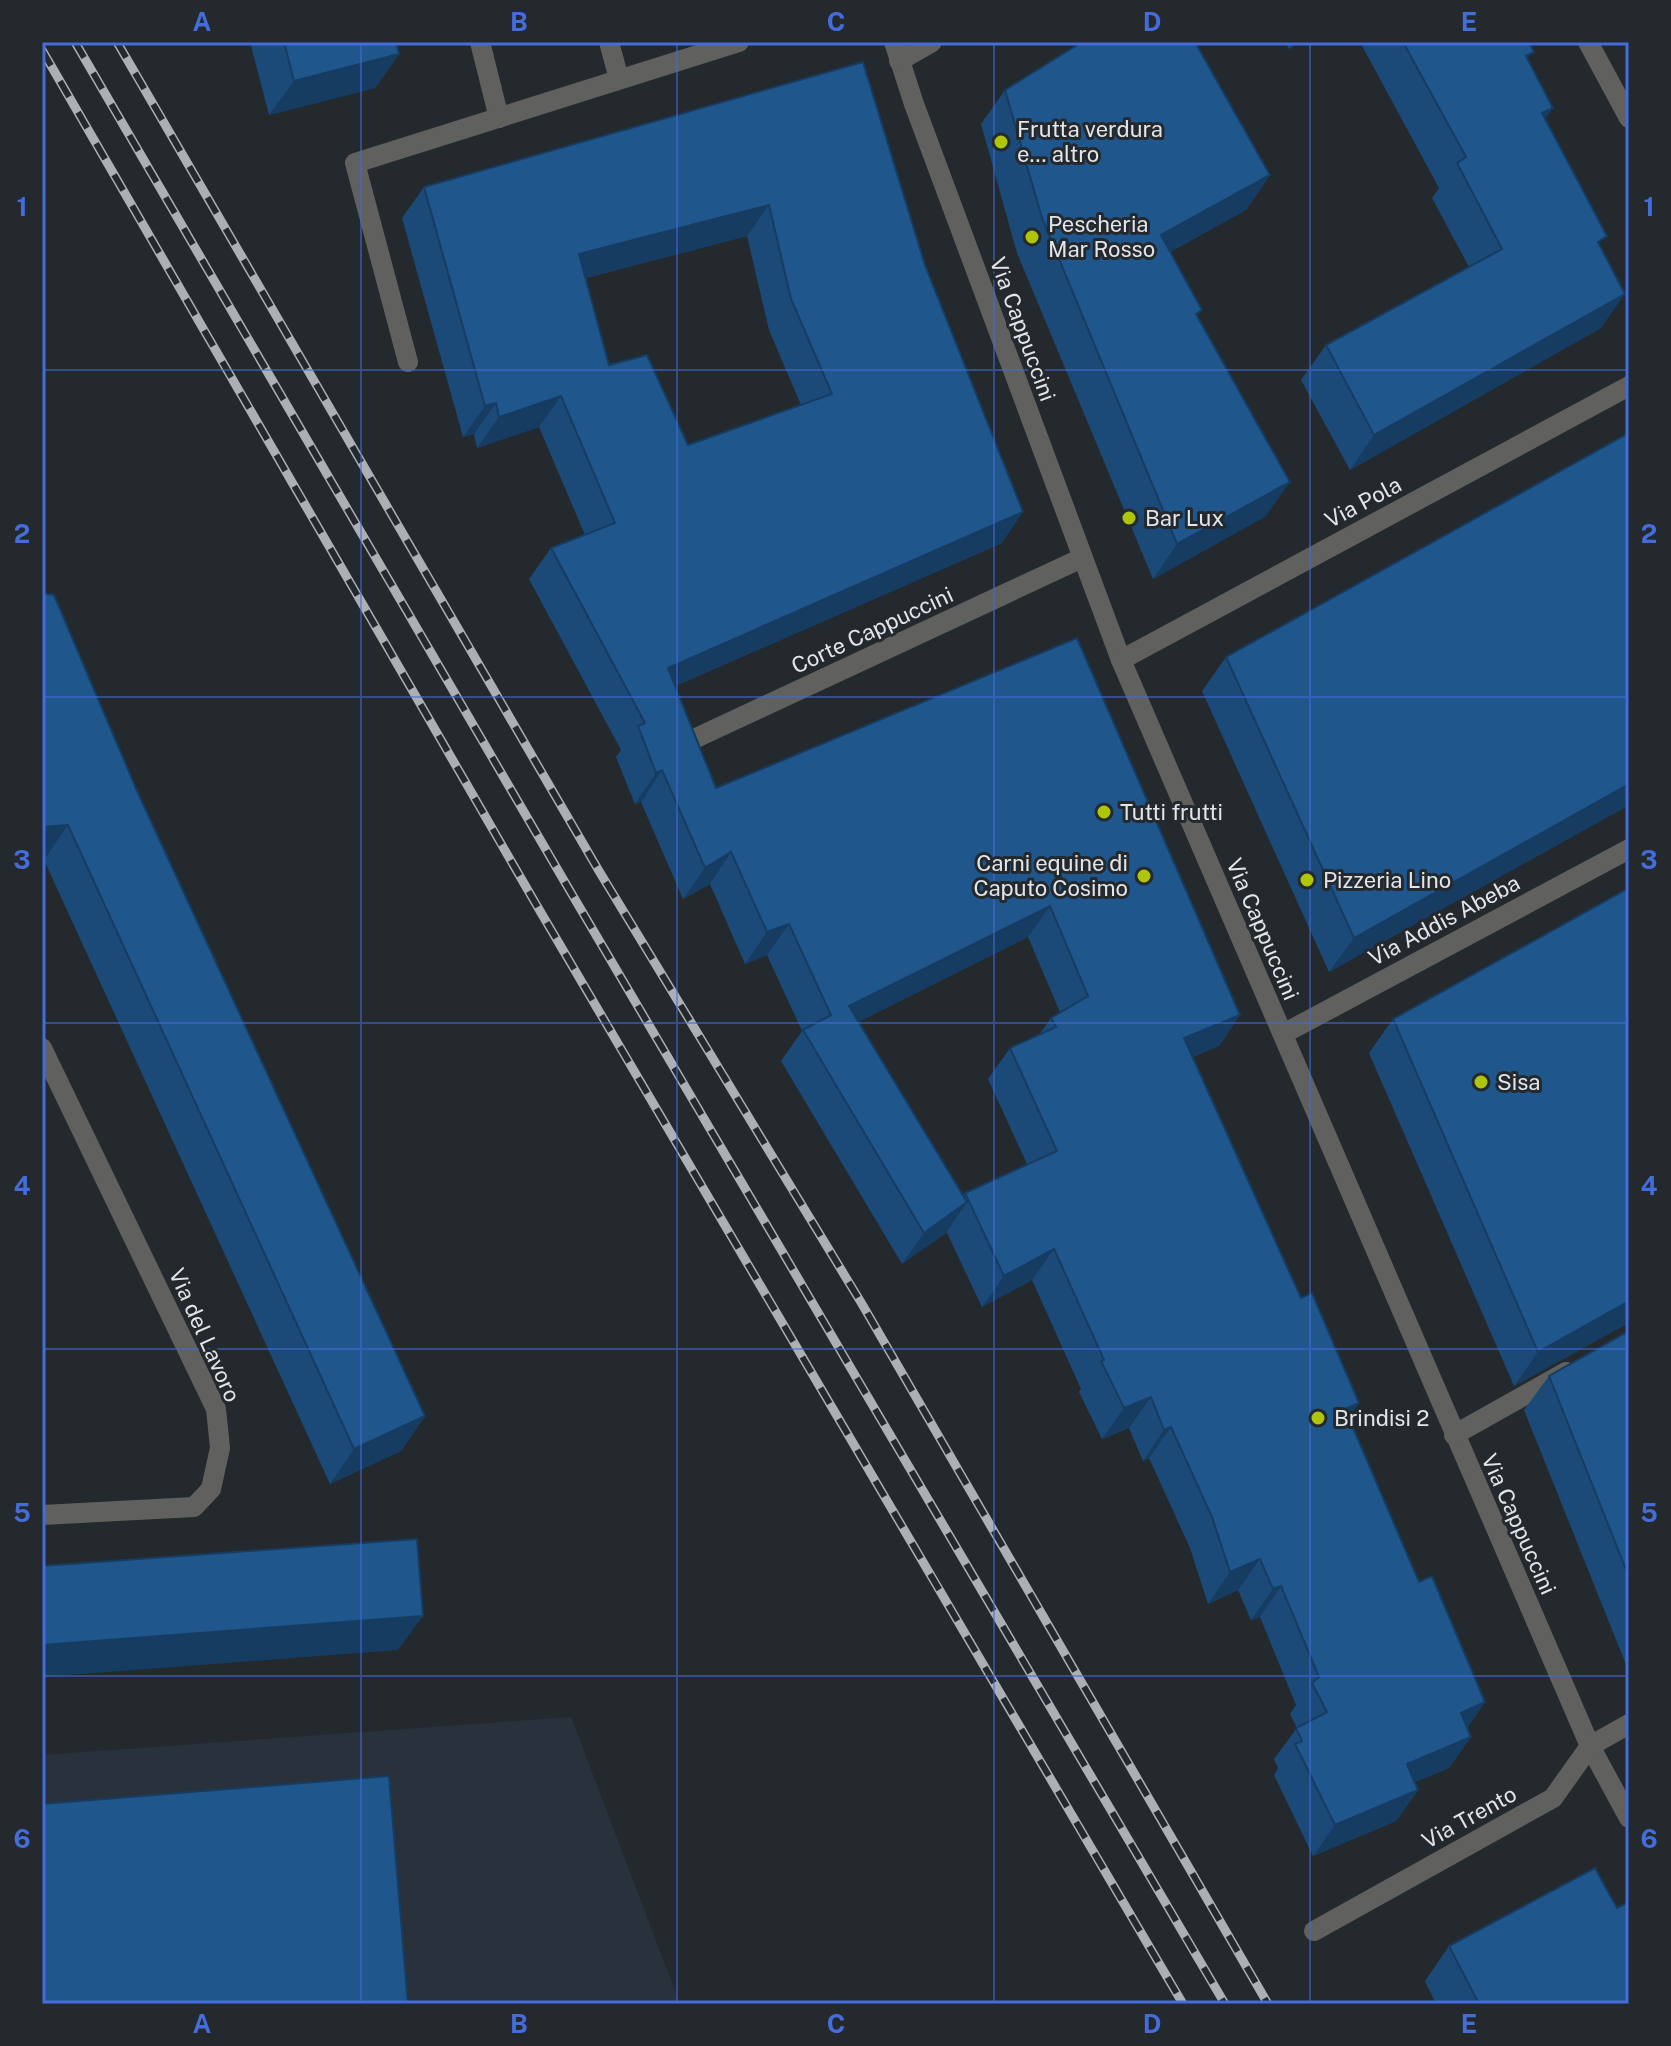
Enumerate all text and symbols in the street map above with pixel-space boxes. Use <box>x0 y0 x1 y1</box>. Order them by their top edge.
text: A <box>193 6 212 37</box>
text: B <box>510 6 528 37</box>
text: C <box>827 6 845 37</box>
text: D <box>1143 6 1161 37</box>
text: E <box>1461 6 1477 37</box>
place label: Frutta verdura e... altro <box>1017 116 1163 167</box>
marker: Frutta verdura e... altro <box>992 133 1010 151</box>
text: 1 <box>16 191 28 222</box>
text: 1 <box>1643 191 1655 222</box>
place label: Pescheria Mar Rosso <box>1048 211 1155 262</box>
marker: Pescheria Mar Rosso <box>1023 228 1041 246</box>
street label: Via Cappuccini <box>985 253 1061 405</box>
street label: Via Pola <box>1320 471 1406 533</box>
place label: Bar Lux <box>1145 505 1224 531</box>
marker: Bar Lux <box>1120 509 1138 527</box>
text: 2 <box>14 518 30 549</box>
text: 2 <box>1641 518 1657 549</box>
street label: Corte Cappuccini <box>787 581 957 679</box>
place label: Tutti frutti <box>1120 799 1223 825</box>
marker: Tutti frutti <box>1095 803 1113 821</box>
text: 3 <box>13 844 31 875</box>
text: 3 <box>1640 844 1658 875</box>
place label: Carni equine di Caputo Cosimo <box>973 850 1128 901</box>
street label: Via Cappuccini <box>1221 854 1305 1004</box>
marker: Carni equine di Caputo Cosimo <box>1135 867 1153 885</box>
place label: Pizzeria Lino <box>1323 867 1451 893</box>
street label: Via Addis Abeba <box>1364 869 1524 971</box>
marker: Pizzeria Lino <box>1298 871 1316 889</box>
place label: Sisa <box>1497 1069 1541 1095</box>
marker: Sisa <box>1472 1073 1490 1091</box>
text: 4 <box>13 1170 31 1201</box>
text: 4 <box>1640 1170 1658 1201</box>
street label: Via del Lavoro <box>164 1264 246 1406</box>
place label: Brindisi 2 <box>1334 1405 1429 1431</box>
marker: Brindisi 2 <box>1309 1409 1327 1427</box>
street label: Via Cappuccini <box>1476 1450 1562 1598</box>
text: 5 <box>13 1497 31 1528</box>
text: 5 <box>1640 1497 1658 1528</box>
street label: Via Trento <box>1417 1780 1521 1854</box>
text: 6 <box>13 1823 31 1854</box>
text: 6 <box>1640 1823 1658 1854</box>
text: A <box>193 2008 212 2039</box>
text: B <box>510 2008 528 2039</box>
text: C <box>827 2008 845 2039</box>
text: D <box>1143 2008 1161 2039</box>
text: E <box>1461 2008 1477 2039</box>

